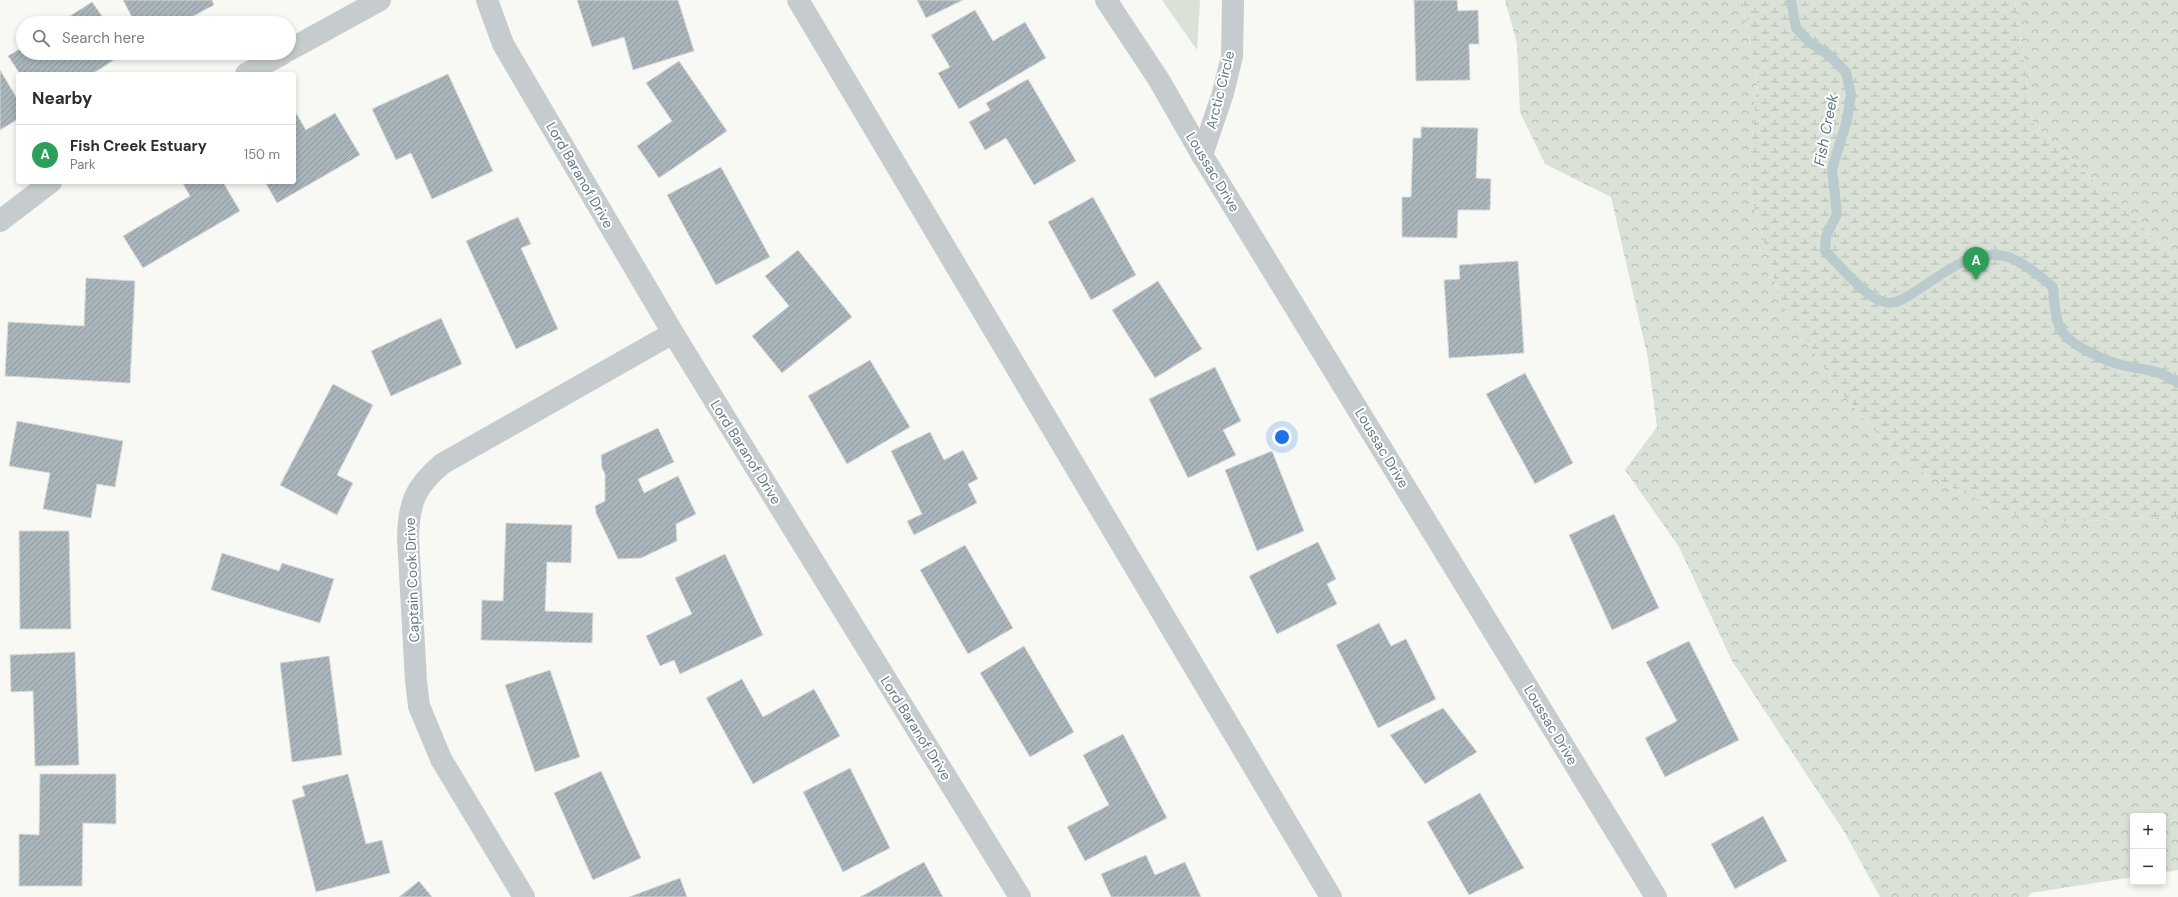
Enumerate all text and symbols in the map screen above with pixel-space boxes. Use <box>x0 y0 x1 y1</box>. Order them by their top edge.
search box <box>16 16 296 60</box>
icon: search <box>30 27 52 49</box>
text: Search here <box>62 28 145 48</box>
street label: Arctic Circle <box>1202 49 1238 131</box>
text: Nearby <box>32 87 92 109</box>
water label: Fish Creek <box>1809 92 1843 168</box>
street label: Lord Baranof Drive <box>542 119 618 231</box>
street label: Loussac Drive <box>1182 129 1244 215</box>
text: Fish Creek Estuary <box>70 136 207 156</box>
text: A <box>40 146 50 163</box>
text: 150 m <box>244 146 280 163</box>
text: Park <box>70 156 96 173</box>
pin: A <box>1963 247 1989 280</box>
street label: Lord Baranof Drive <box>707 397 785 508</box>
street label: Loussac Drive <box>1351 405 1413 491</box>
your location <box>1272 427 1292 447</box>
street label: Captain Cook Drive <box>401 517 423 643</box>
street label: Lord Baranof Drive <box>877 673 955 784</box>
street label: Loussac Drive <box>1520 682 1582 768</box>
map controls <box>2130 813 2166 885</box>
button: + <box>2130 813 2166 849</box>
button: − <box>2130 849 2166 885</box>

